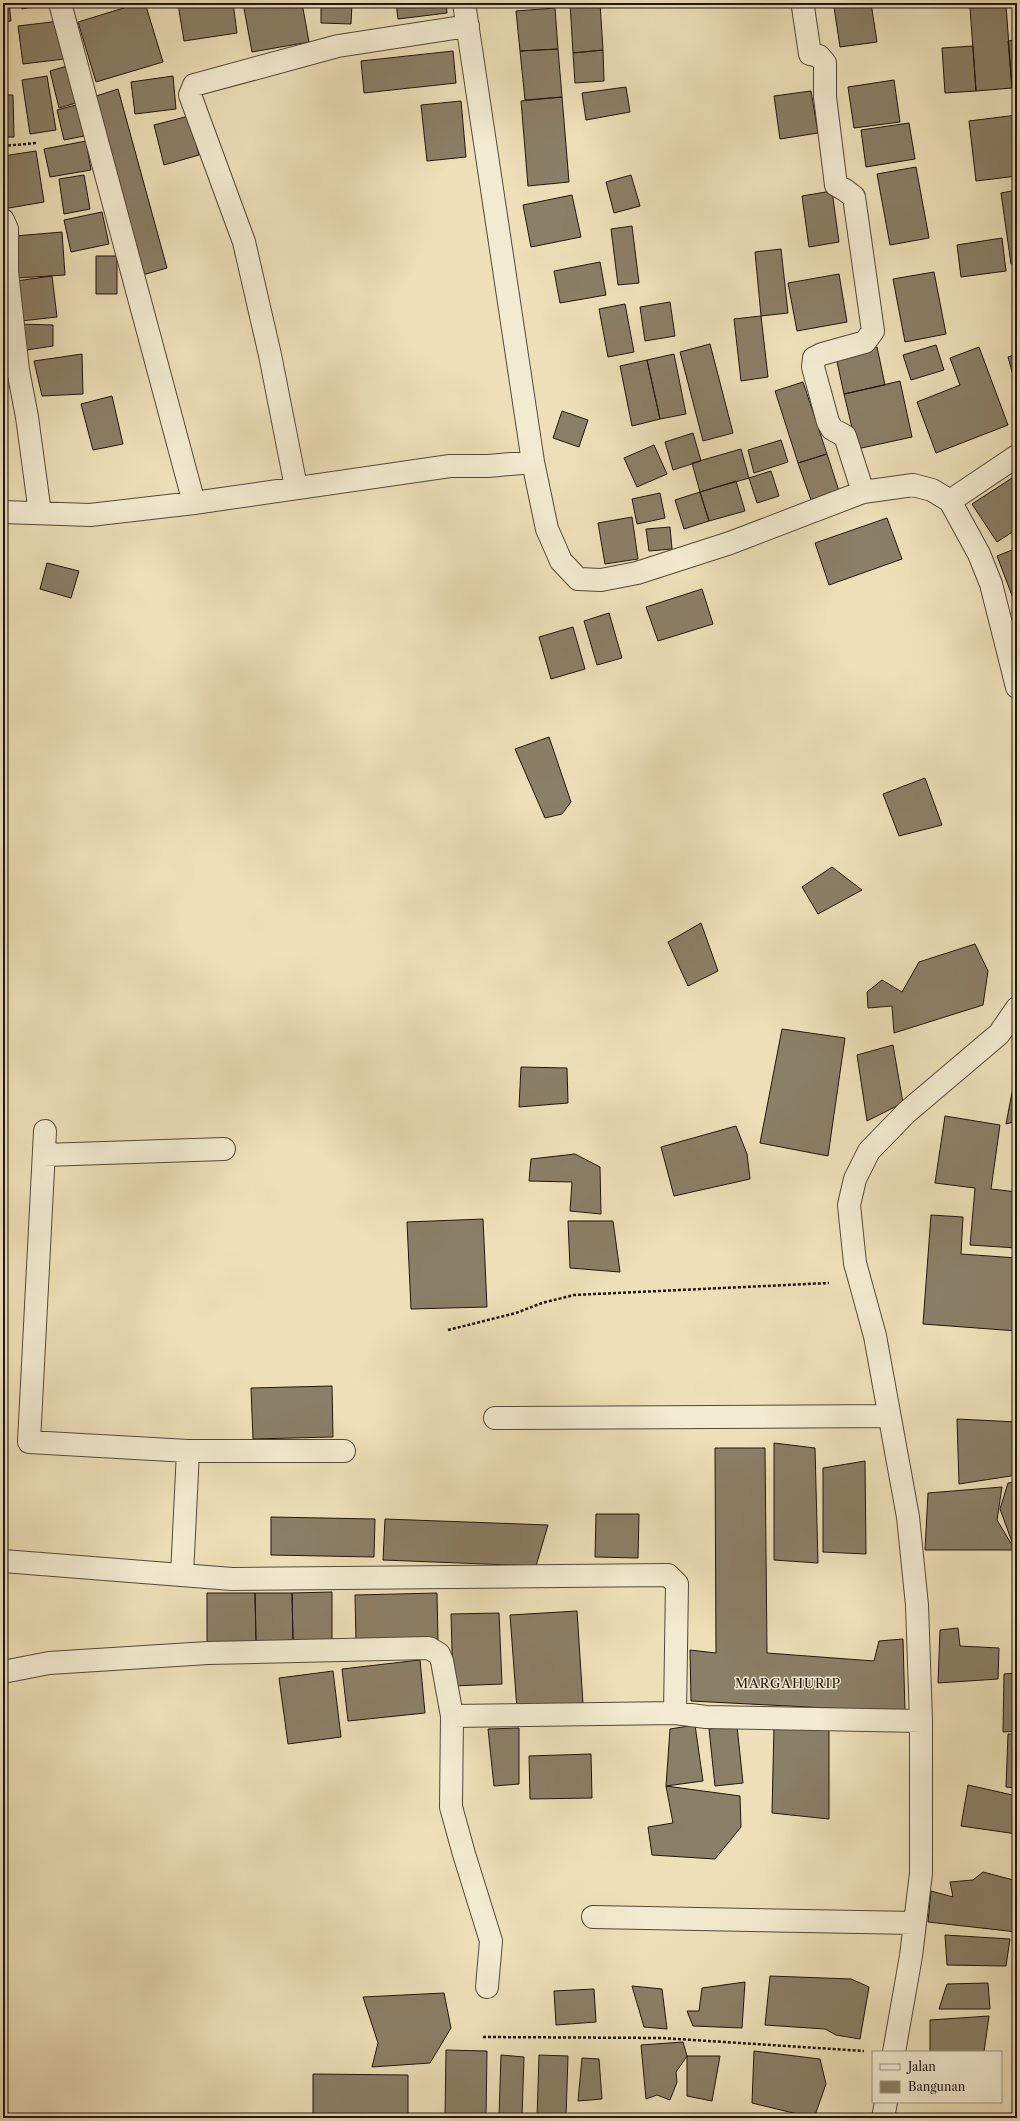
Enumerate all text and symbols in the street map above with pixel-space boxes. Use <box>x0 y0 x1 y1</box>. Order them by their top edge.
district label: MARGAHURIP <box>735 1675 841 1691</box>
legend <box>872 2051 1002 2103</box>
text: Jalan <box>906 2059 936 2074</box>
text: Bangunan <box>908 2079 966 2094</box>

